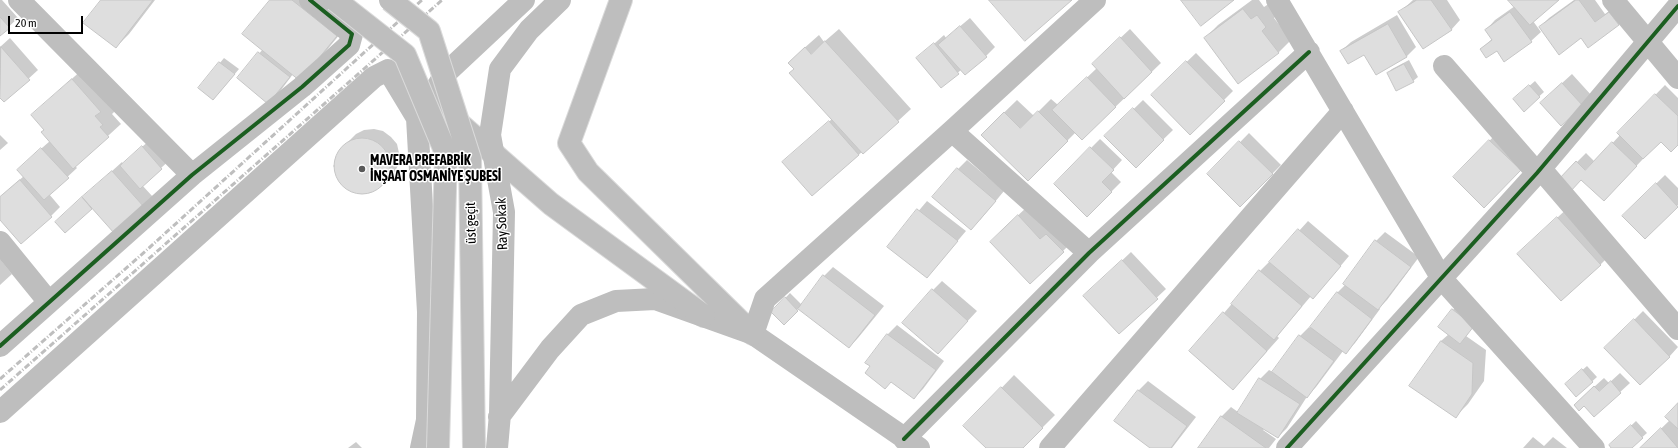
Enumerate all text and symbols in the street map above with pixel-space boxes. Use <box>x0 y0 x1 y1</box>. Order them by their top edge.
scale bar <box>10 8 85 34</box>
text: 20 m <box>15 16 37 30</box>
place label: MAVERA PREFABRİK İNŞAAT OSMANİYE ŞUBESİ <box>370 153 501 186</box>
marker: MAVERA PREFABRİK İNŞAAT OSMANİYE ŞUBESİ <box>357 164 367 174</box>
street label: Ray Sokak <box>493 197 511 251</box>
street label: üst geçit <box>462 202 480 244</box>

